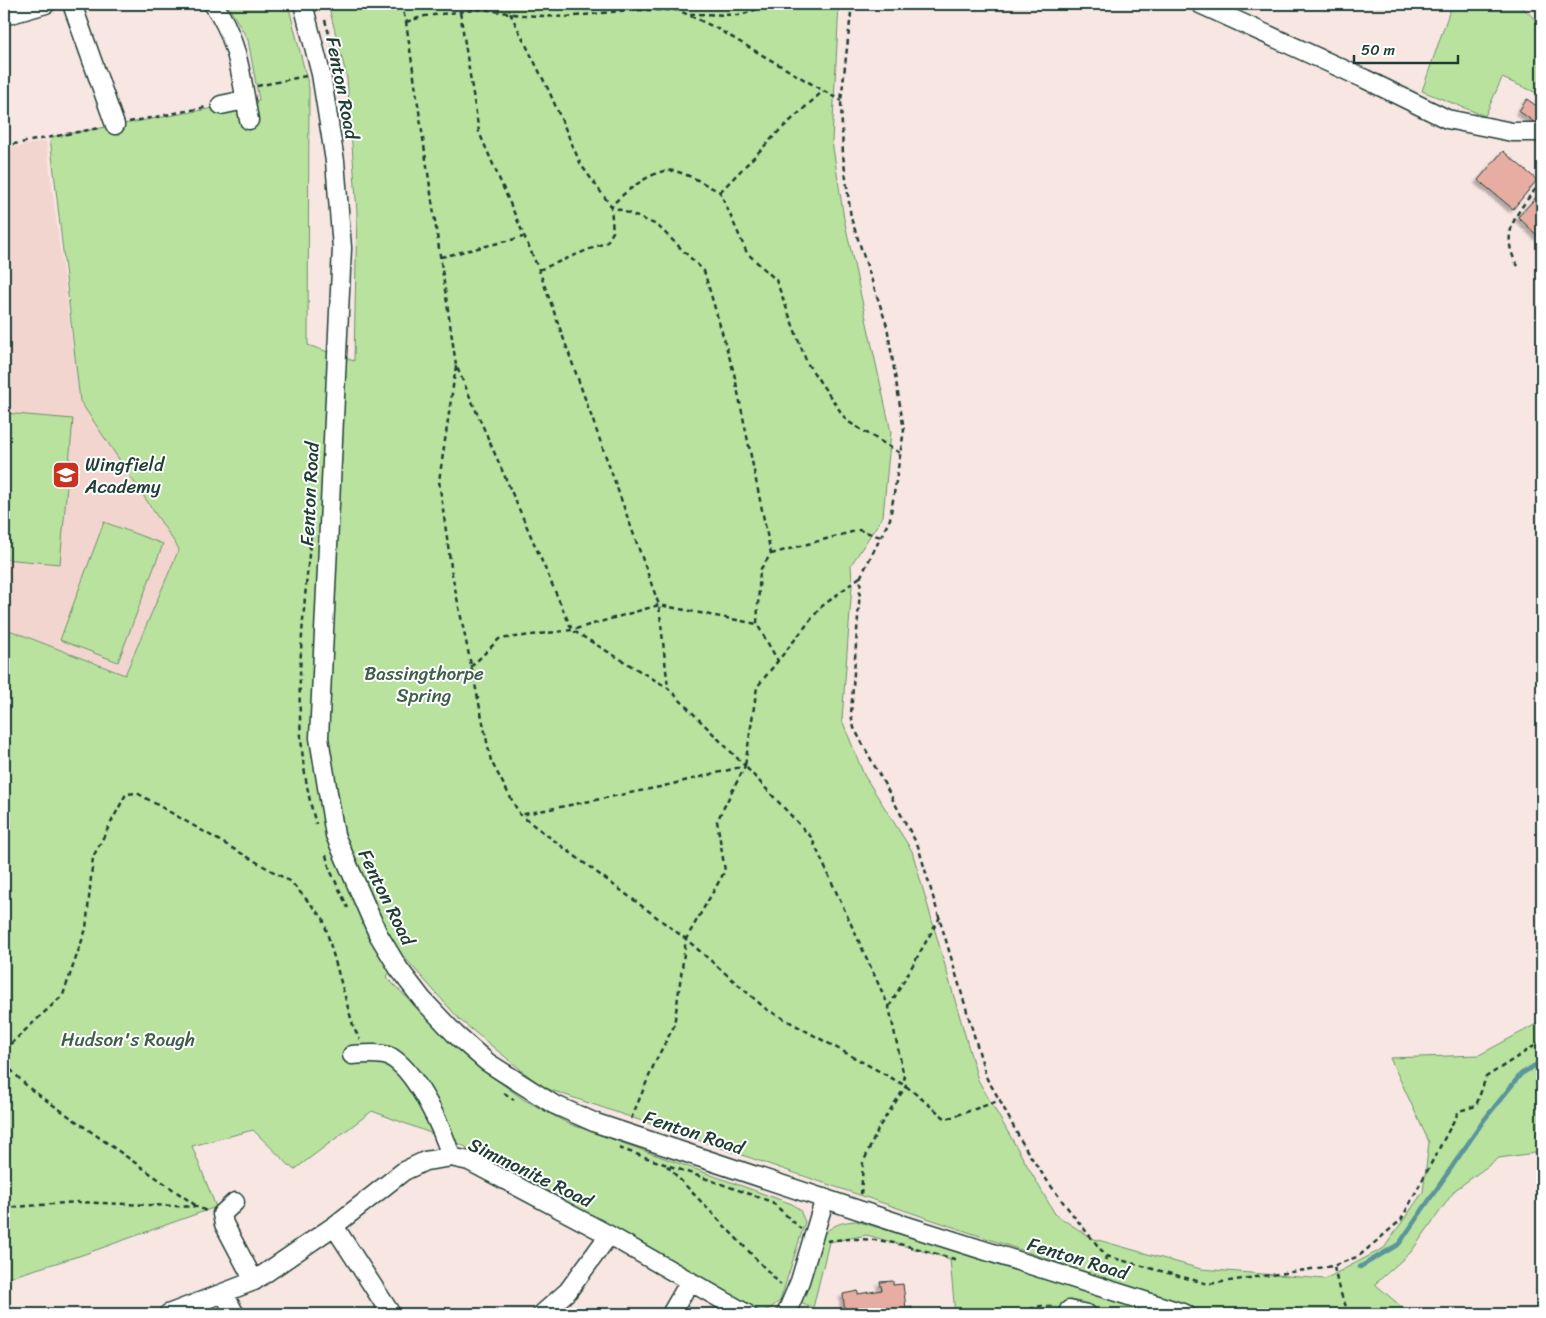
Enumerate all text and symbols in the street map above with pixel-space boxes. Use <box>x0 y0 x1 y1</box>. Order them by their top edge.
scale bar <box>1354 32 1457 64</box>
street label: Fenton Road <box>316 34 369 144</box>
text: 50 m <box>1361 37 1396 63</box>
street label: Fenton Road <box>290 439 329 547</box>
place label: Wingfield Academy <box>84 448 166 503</box>
school or university icon: Wingfield Academy <box>51 460 81 490</box>
park label: Bassingthorpe Spring <box>364 657 484 712</box>
street label: Fenton Road <box>349 843 425 953</box>
park label: Hudson's Rough <box>61 1023 195 1056</box>
street label: Fenton Road <box>639 1101 750 1165</box>
street label: Simmonite Road <box>463 1128 600 1217</box>
street label: Fenton Road <box>1023 1227 1134 1290</box>

